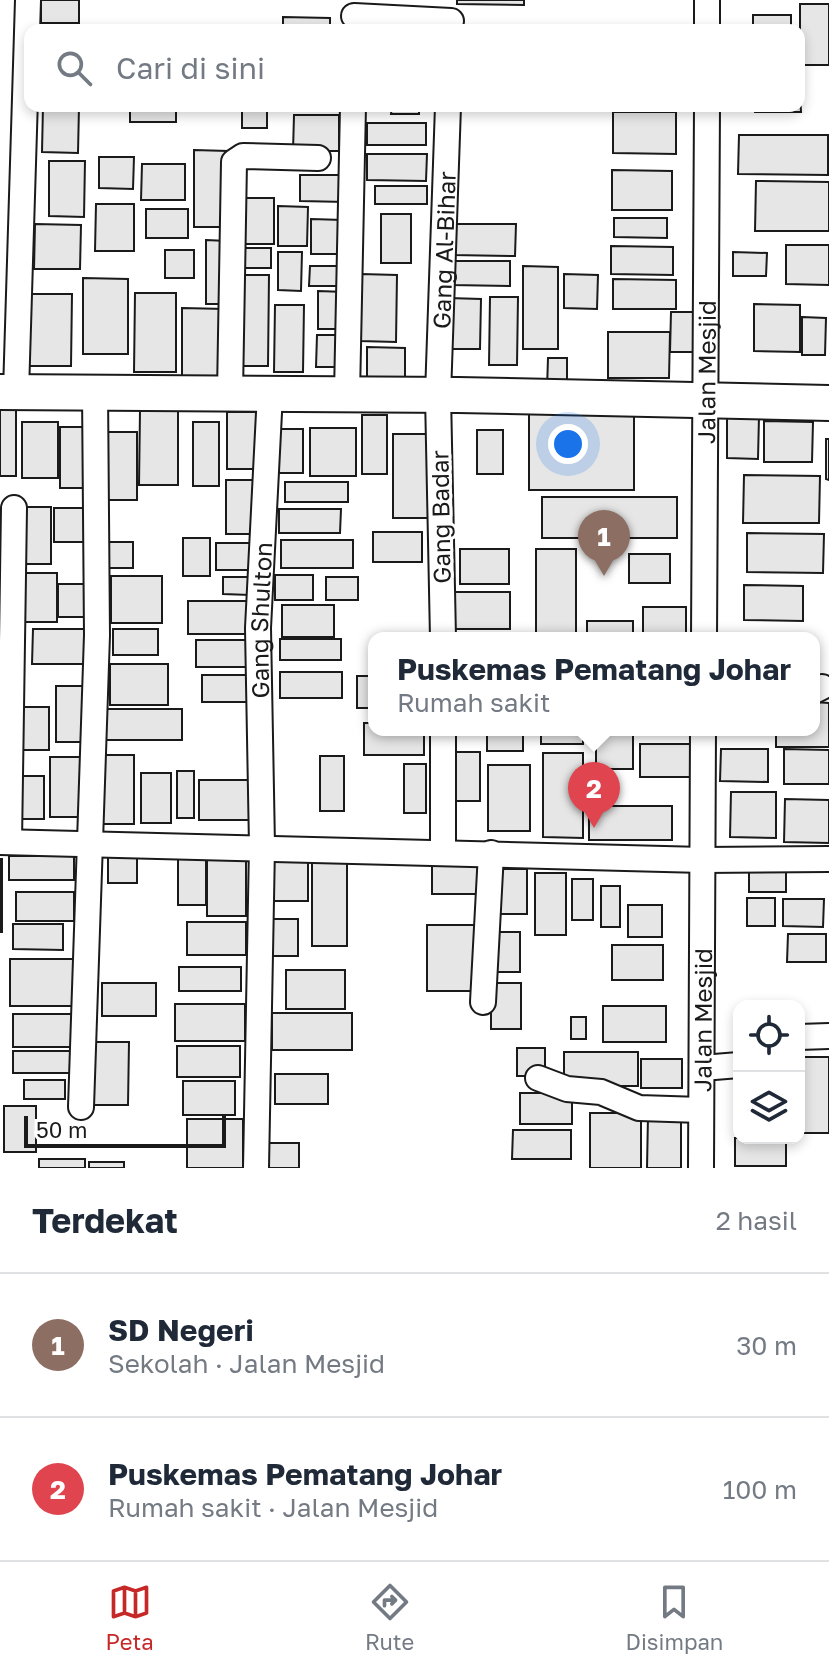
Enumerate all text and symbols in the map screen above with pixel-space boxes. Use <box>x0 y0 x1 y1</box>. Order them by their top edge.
search box <box>24 24 805 112</box>
icon: search <box>52 46 96 90</box>
text: Cari di sini <box>116 50 265 86</box>
street label: Gang Al-Bihar <box>426 171 460 329</box>
street label: Jalan Mesjid <box>691 300 720 444</box>
your location <box>548 424 588 464</box>
street label: Gang Badar <box>424 450 456 584</box>
pin: 1 <box>578 510 630 576</box>
street label: Gang Shulton <box>243 541 277 699</box>
popup <box>368 632 820 736</box>
text: Puskemas Pematang Johar <box>397 651 791 687</box>
text: Rumah sakit <box>397 687 550 718</box>
pin: 2 <box>568 762 620 828</box>
street label: Jalan Mesjid <box>687 948 717 1092</box>
map controls <box>733 1000 805 1144</box>
button: locate <box>733 1000 805 1072</box>
button: layers <box>733 1072 805 1144</box>
scale bar <box>24 1112 226 1148</box>
text: 50 m <box>36 1116 87 1143</box>
text: Terdekat <box>32 1200 178 1240</box>
text: 2 hasil <box>716 1205 797 1236</box>
text: SD Negeri <box>108 1312 254 1348</box>
text: 1 <box>51 1330 65 1361</box>
text: 30 m <box>736 1330 797 1361</box>
text: Sekolah · Jalan Mesjid <box>108 1348 385 1379</box>
text: Puskemas Pematang Johar <box>108 1456 502 1492</box>
text: 2 <box>50 1474 66 1505</box>
text: 100 m <box>723 1474 797 1505</box>
text: Rumah sakit · Jalan Mesjid <box>108 1492 438 1523</box>
tab: Peta <box>106 1580 154 1655</box>
tab: Rute <box>365 1580 414 1655</box>
tab: Disimpan <box>626 1580 723 1655</box>

